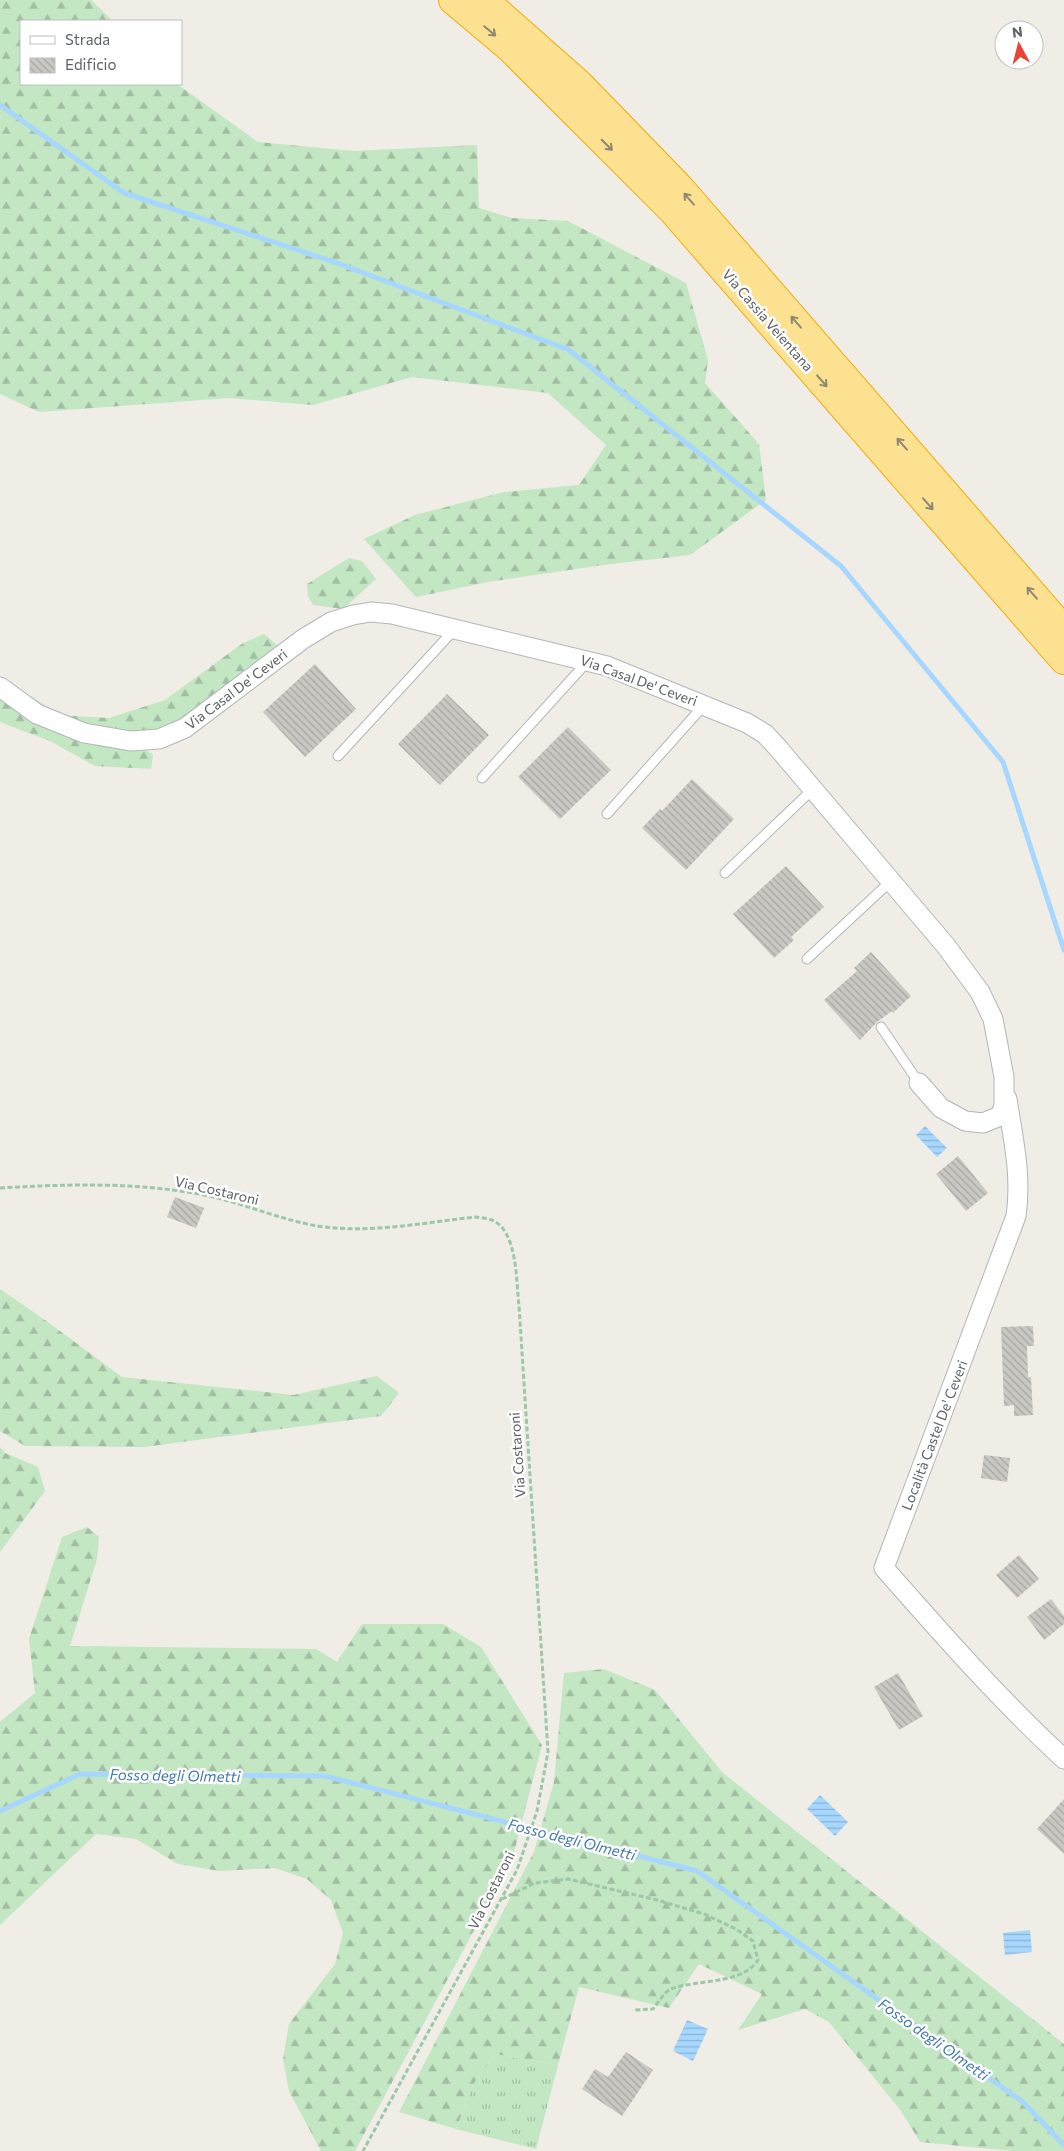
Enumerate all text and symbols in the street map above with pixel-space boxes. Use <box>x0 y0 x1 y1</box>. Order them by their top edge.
legend <box>20 20 182 85</box>
north arrow <box>994 20 1044 70</box>
text: N <box>1011 23 1024 41</box>
one-way arrow <box>483 26 496 37</box>
text: Strada <box>65 30 110 48</box>
text: Edificio <box>65 55 116 73</box>
one-way arrow <box>600 138 612 150</box>
one-way arrow <box>684 193 695 206</box>
street label: Via Cassia Veientana <box>719 265 817 375</box>
one-way arrow <box>790 315 801 328</box>
one-way arrow <box>816 375 827 388</box>
one-way arrow <box>897 438 908 451</box>
one-way arrow <box>923 497 934 510</box>
one-way arrow <box>1026 587 1038 600</box>
street label: Via Casal De' Ceveri <box>182 645 290 733</box>
street label: Via Casal De' Ceveri <box>578 651 700 709</box>
street label: Via Costaroni <box>173 1172 261 1208</box>
street label: Località Castel De' Ceveri <box>897 1358 971 1512</box>
street label: Via Costaroni <box>506 1412 528 1498</box>
water label: Fosso degli Olmetti <box>109 1765 242 1785</box>
water label: Fosso degli Olmetti <box>506 1814 639 1864</box>
street label: Via Costaroni <box>464 1848 518 1932</box>
water label: Fosso degli Olmetti <box>875 1994 994 2085</box>

